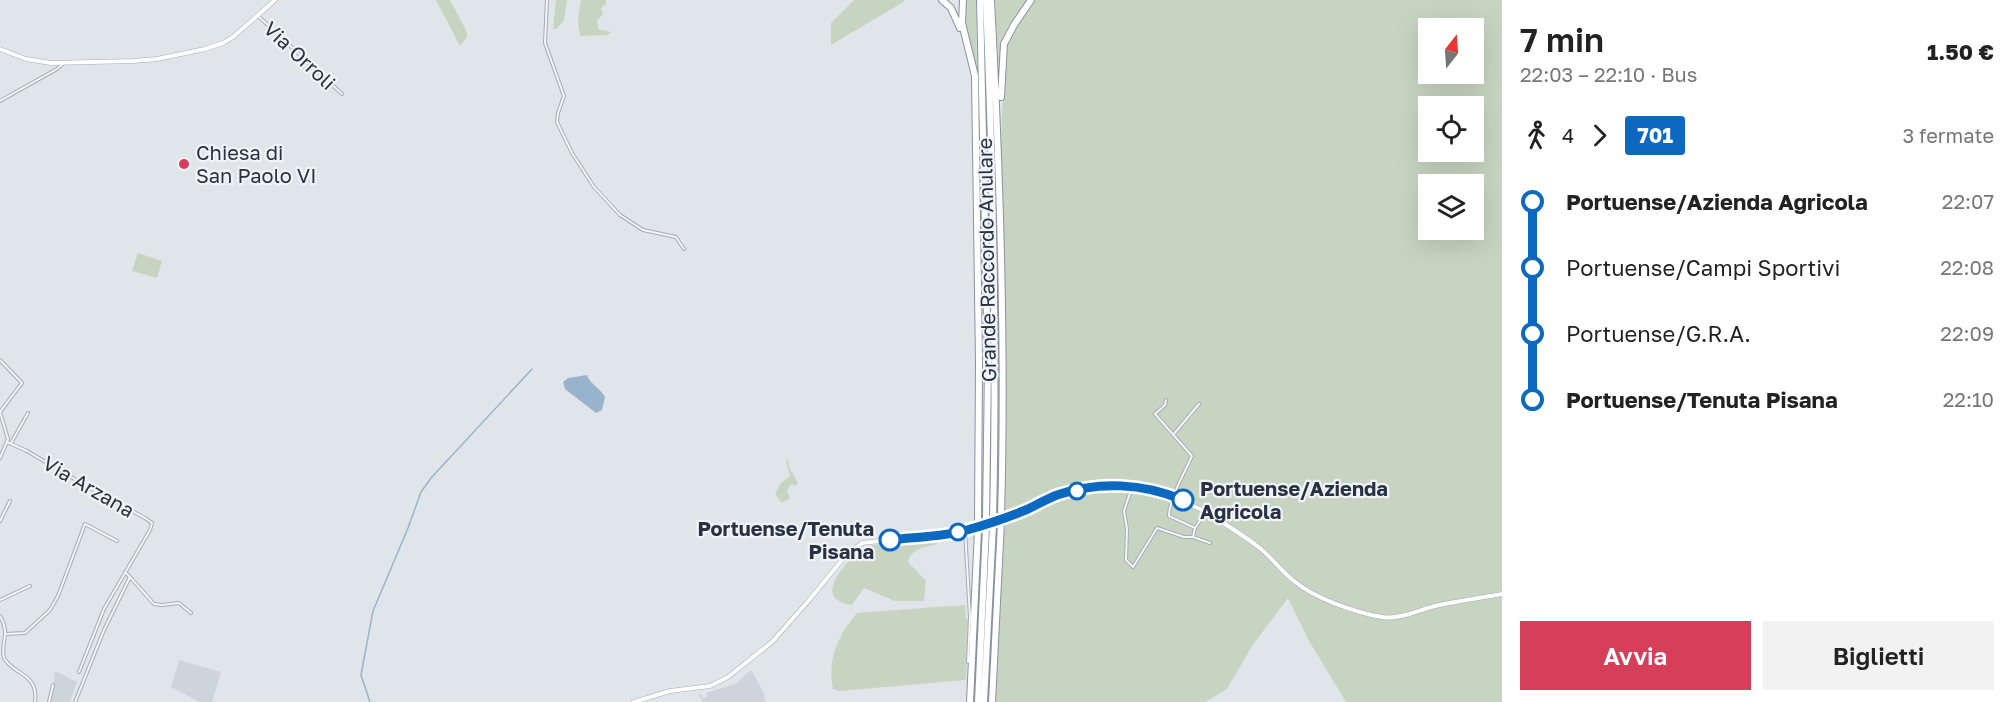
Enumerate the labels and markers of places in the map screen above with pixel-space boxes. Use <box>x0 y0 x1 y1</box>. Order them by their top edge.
place label: Chiesa di San Paolo VI <box>196 140 316 187</box>
marker: Chiesa di San Paolo VI <box>177 157 191 171</box>
place label: Portuense/Azienda Agricola <box>1200 476 1388 523</box>
unlabelled marker <box>1068 482 1086 500</box>
marker: Portuense/Azienda Agricola <box>1172 489 1194 511</box>
place label: Portuense/Tenuta Pisana <box>697 516 874 563</box>
unlabelled marker <box>949 523 967 541</box>
marker: Portuense/Tenuta Pisana <box>879 529 901 551</box>

